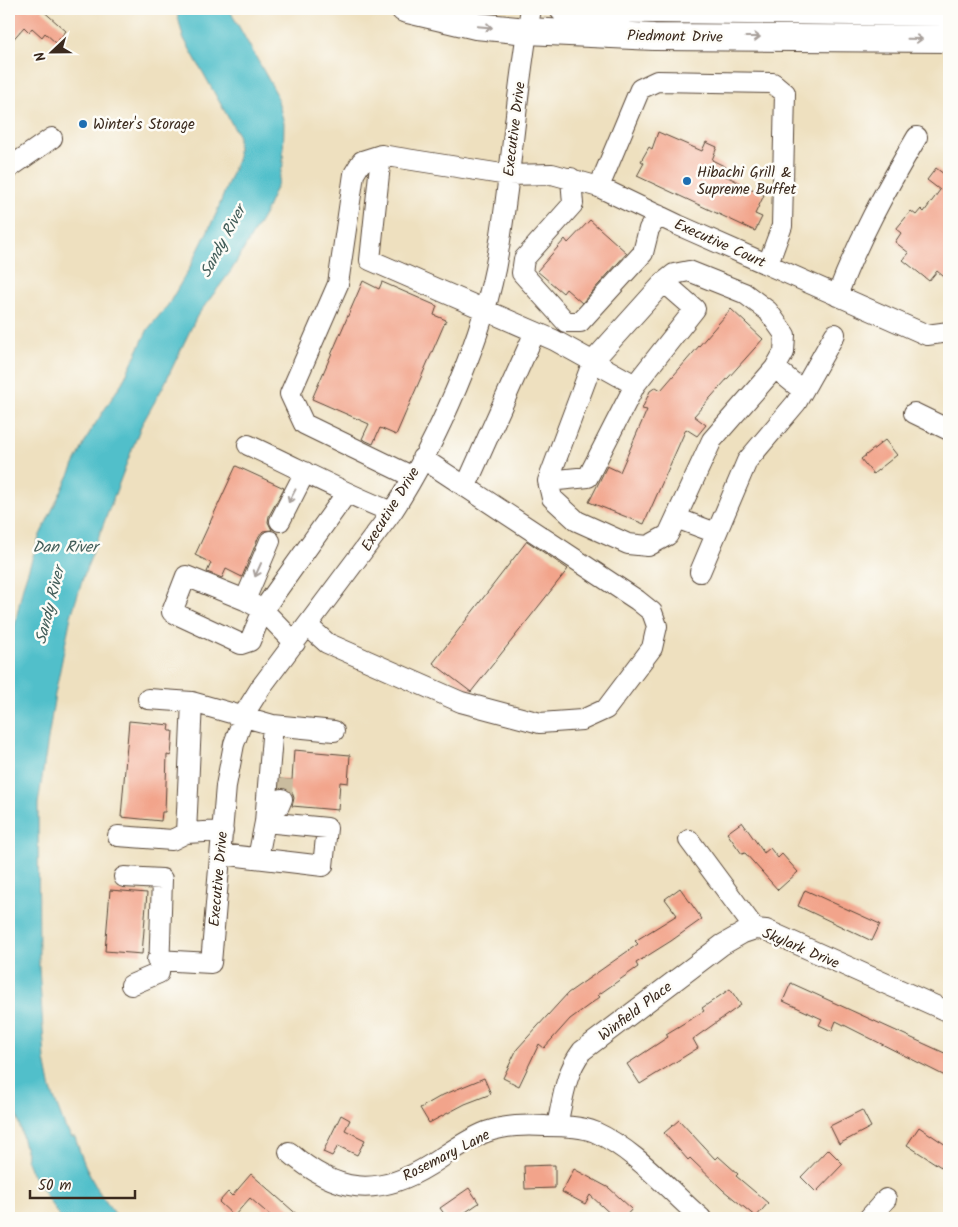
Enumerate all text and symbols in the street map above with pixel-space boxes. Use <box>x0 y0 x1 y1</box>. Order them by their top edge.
one-way arrow <box>477 23 493 32</box>
street label: Piedmont Drive <box>627 24 723 50</box>
north arrow <box>28 28 78 78</box>
one-way arrow <box>744 32 760 42</box>
one-way arrow <box>906 34 923 44</box>
text: N <box>29 48 53 65</box>
street label: Executive Drive <box>497 80 533 178</box>
place label: Winter's Storage <box>93 113 195 137</box>
marker: Winter's Storage <box>77 118 89 130</box>
place label: Hibachi Grill & Supreme Buffet <box>697 161 797 202</box>
marker: Hibachi Grill & Supreme Buffet <box>681 175 693 187</box>
water label: Sandy River <box>194 198 255 282</box>
street label: Executive Court <box>670 213 769 275</box>
street label: Executive Drive <box>355 462 426 556</box>
one-way arrow <box>287 489 297 503</box>
water label: Dan River <box>32 535 101 560</box>
water label: Sandy River <box>29 561 73 647</box>
one-way arrow <box>252 563 261 578</box>
street label: Executive Drive <box>203 830 235 928</box>
street label: Skylark Drive <box>758 922 843 976</box>
street label: Winfield Place <box>593 976 678 1048</box>
street label: Rosemary Lane <box>398 1123 495 1188</box>
scale bar <box>30 1167 135 1199</box>
text: 50 m <box>38 1174 72 1198</box>

